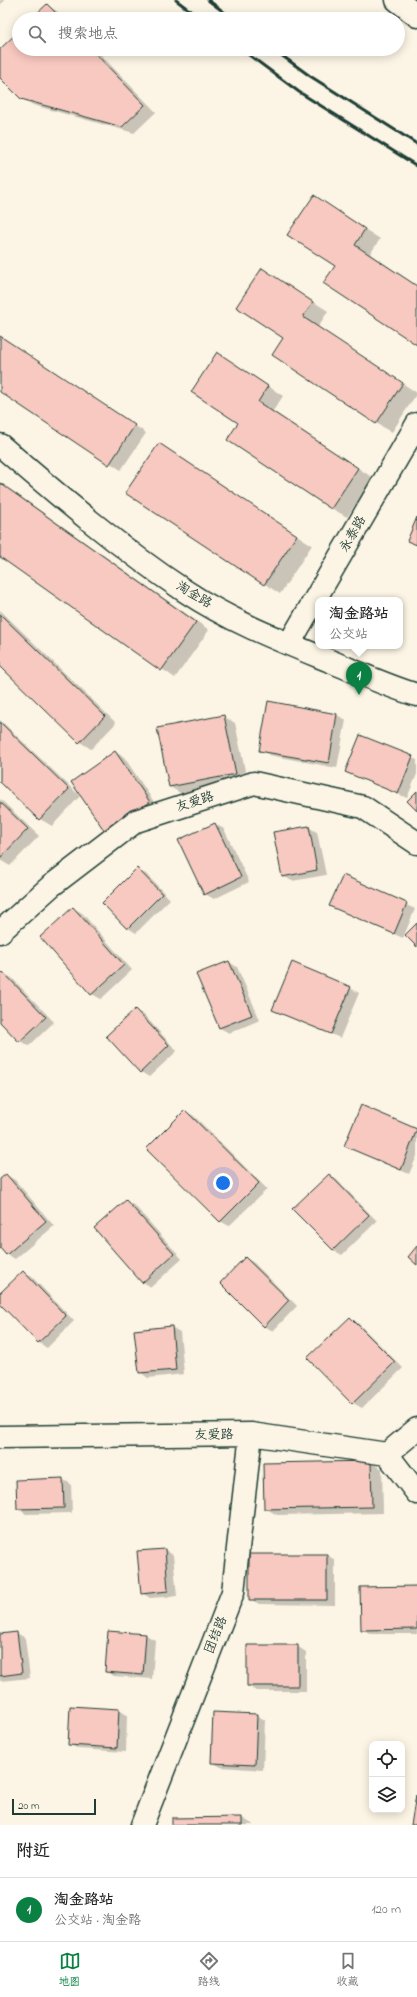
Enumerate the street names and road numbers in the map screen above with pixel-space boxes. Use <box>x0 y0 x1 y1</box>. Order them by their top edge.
street label: 永泰路 <box>335 512 371 556</box>
street label: 淘金路 <box>172 577 216 613</box>
street label: 友爱路 <box>174 787 216 817</box>
street label: 友爱路 <box>194 1425 234 1445</box>
street label: 团结路 <box>200 1613 232 1657</box>

